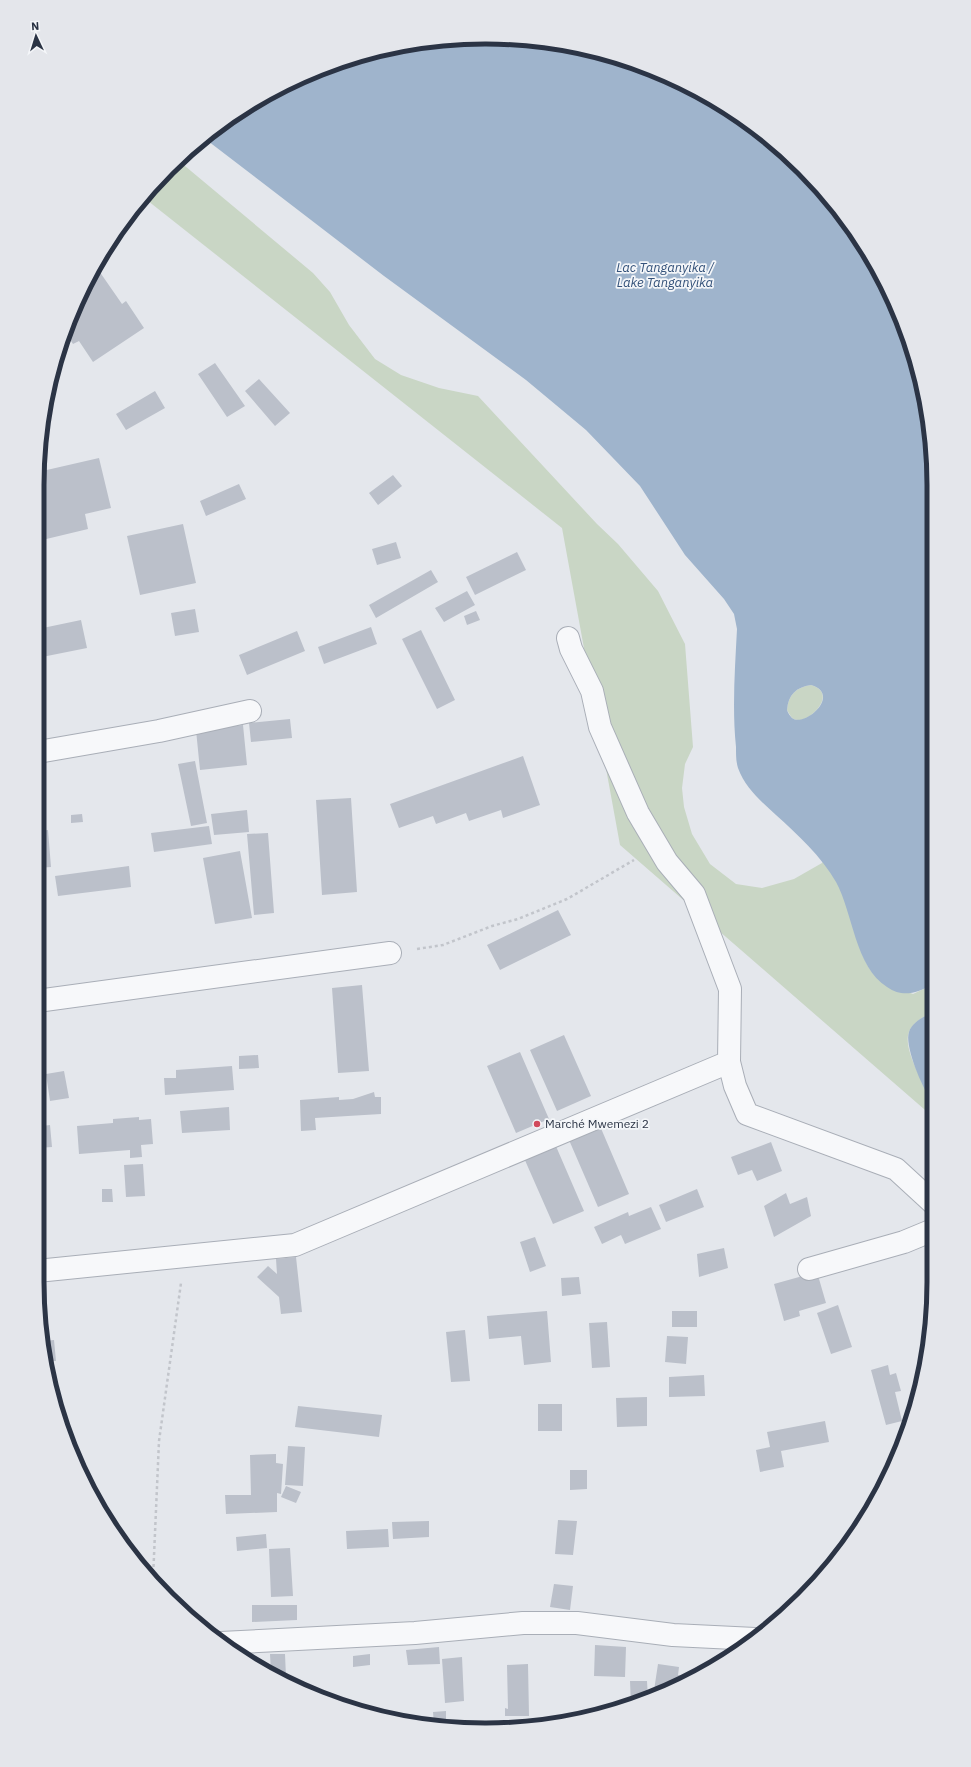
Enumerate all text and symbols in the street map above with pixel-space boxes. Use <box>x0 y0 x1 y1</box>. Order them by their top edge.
north arrow <box>16 16 56 56</box>
text: N <box>31 19 40 33</box>
water label: Lac Tanganyika / Lake Tanganyika <box>616 259 715 291</box>
place label: Marché Mwemezi 2 <box>545 1116 649 1131</box>
marker: Marché Mwemezi 2 <box>532 1119 542 1129</box>

